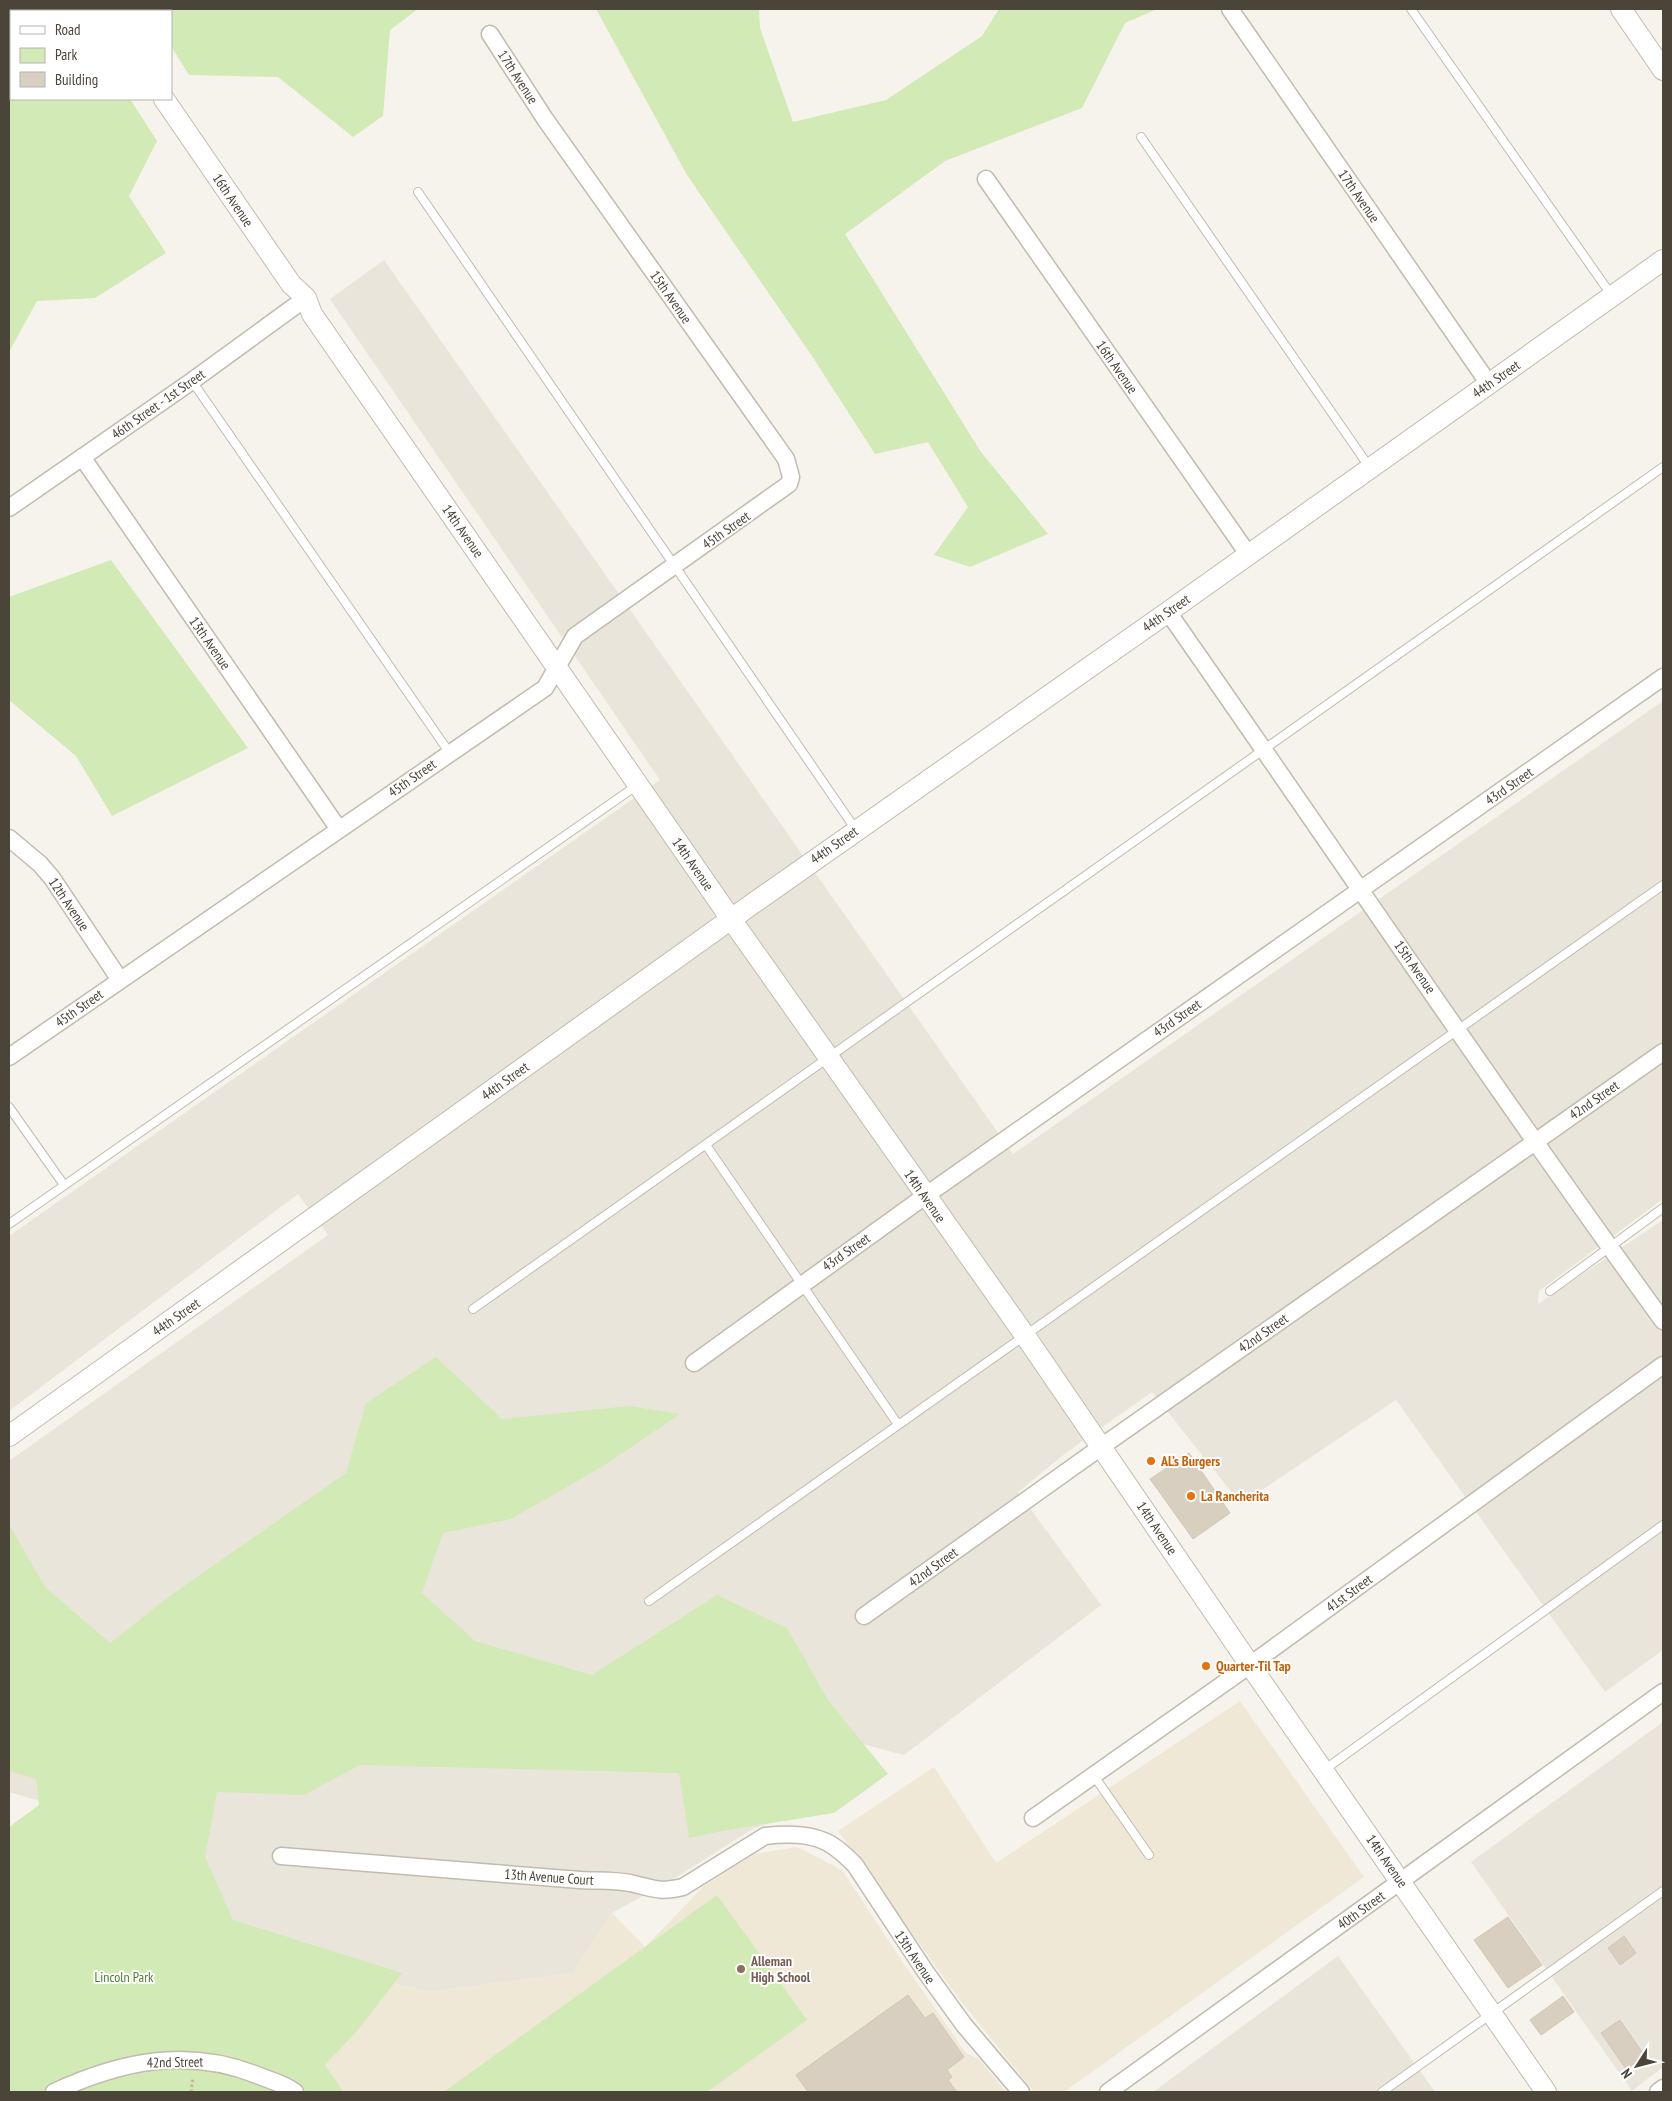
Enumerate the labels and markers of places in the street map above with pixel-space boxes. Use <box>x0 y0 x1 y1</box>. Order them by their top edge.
place label: AL’s Burgers <box>1160 1452 1220 1470</box>
marker: AL’s Burgers <box>1145 1455 1157 1467</box>
place label: La Rancherita <box>1201 1487 1269 1505</box>
marker: La Rancherita <box>1185 1490 1197 1502</box>
place label: Quarter-Til Tap <box>1216 1657 1291 1675</box>
marker: Quarter-Til Tap <box>1200 1660 1212 1672</box>
place label: Alleman High School <box>750 1952 811 1986</box>
marker: Alleman High School <box>735 1963 747 1975</box>

